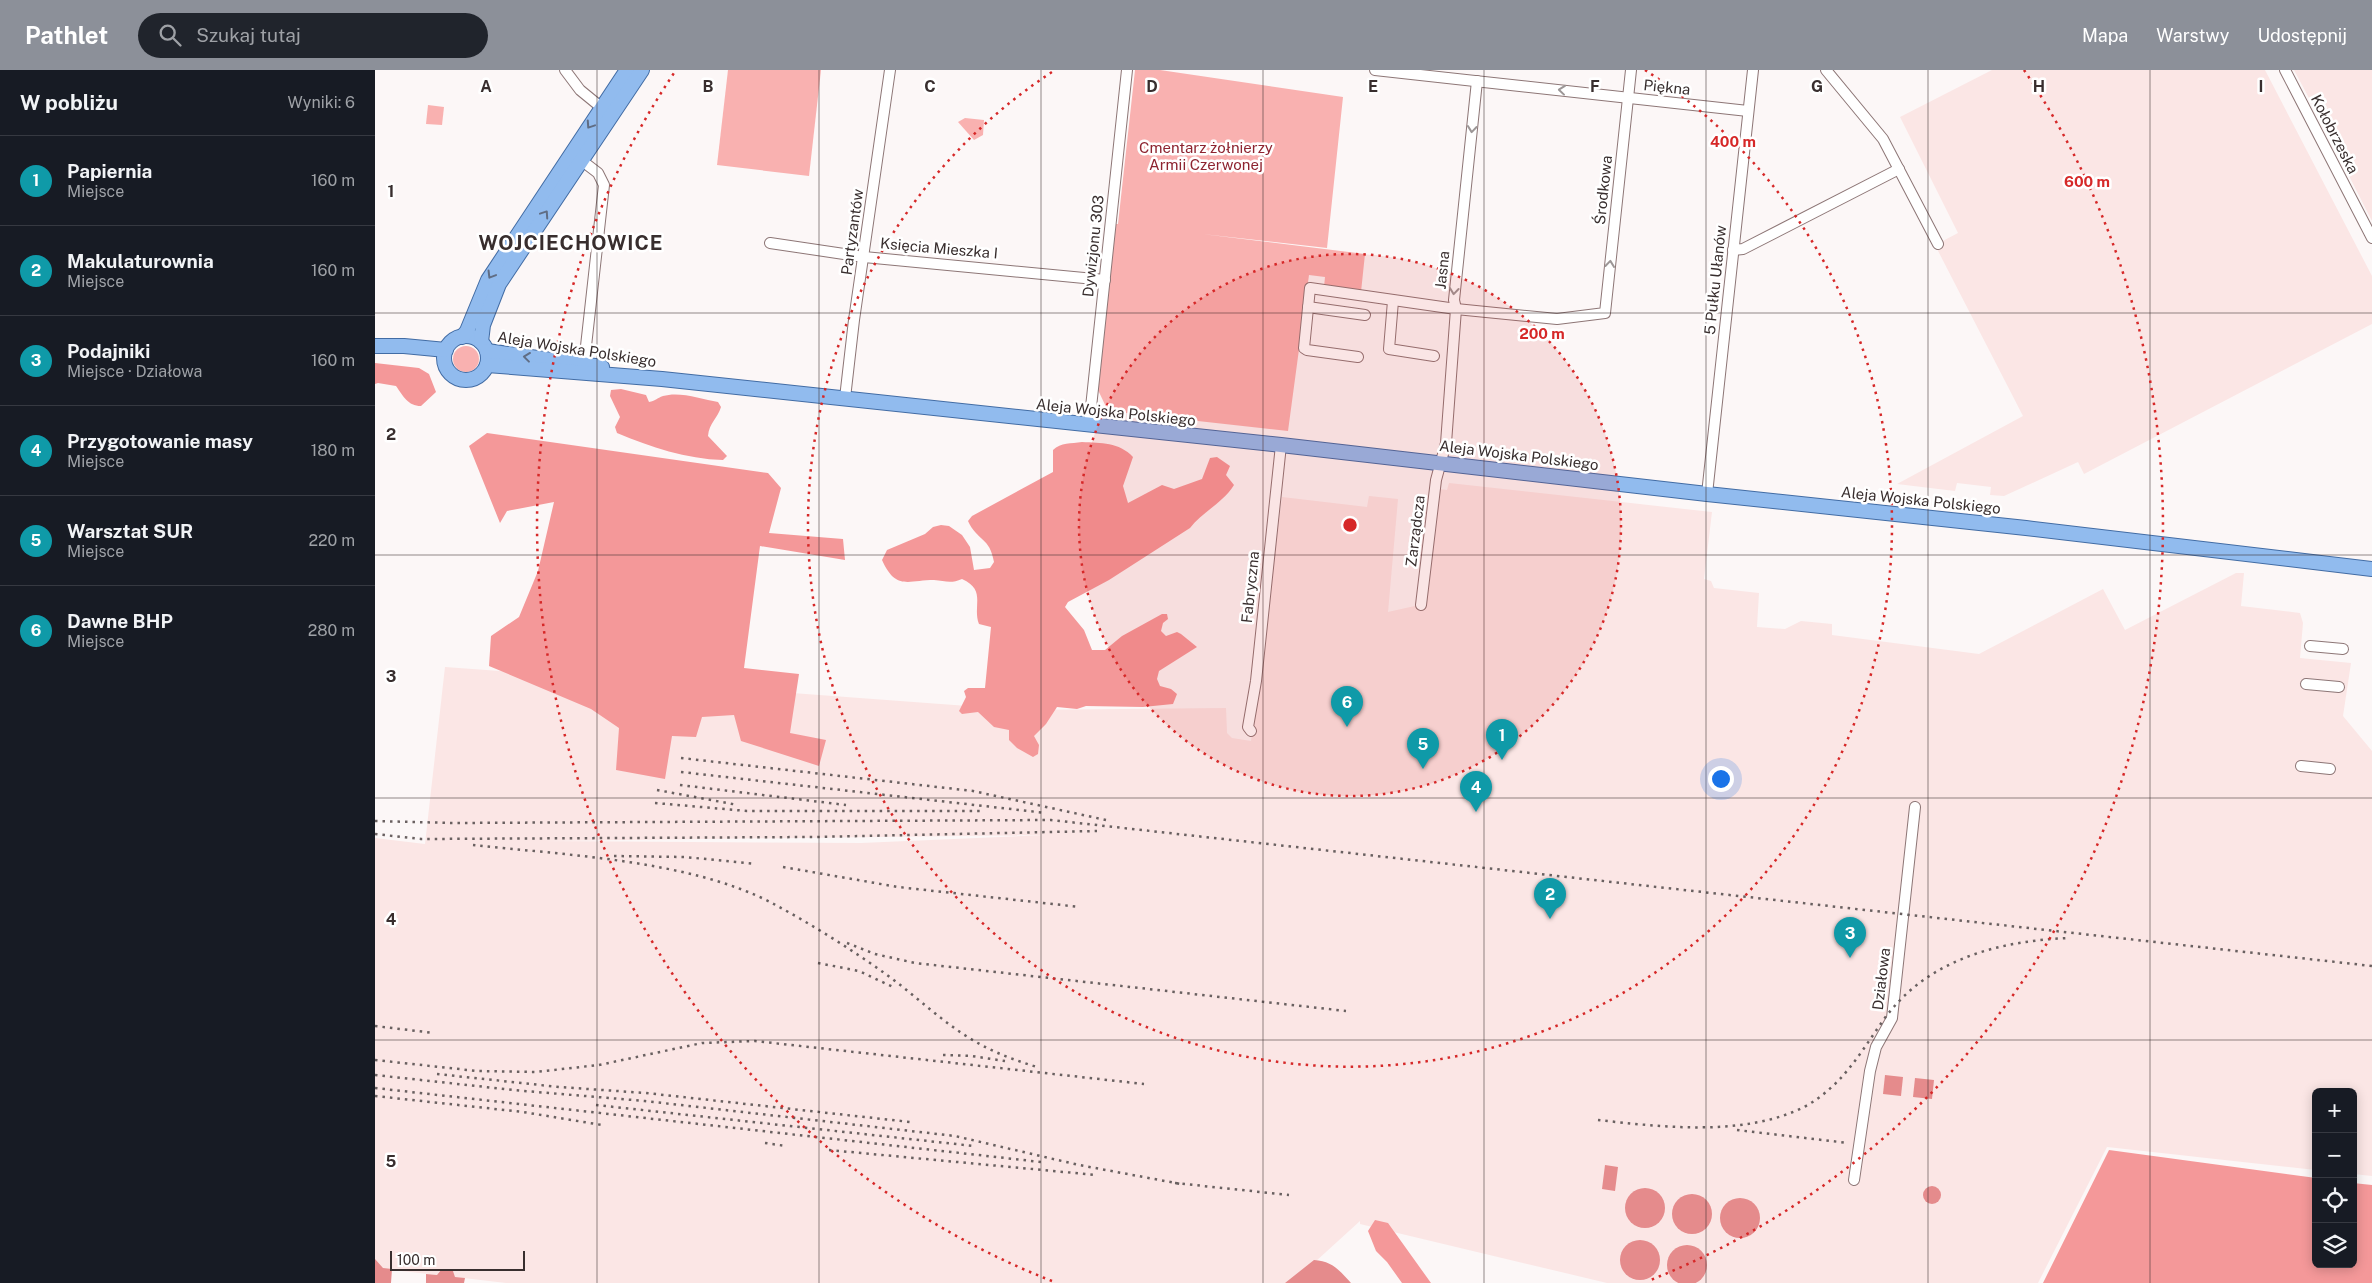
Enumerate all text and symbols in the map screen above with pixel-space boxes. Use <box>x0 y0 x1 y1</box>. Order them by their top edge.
search box <box>138 13 488 58</box>
text: Pathlet <box>25 21 108 49</box>
icon: search <box>156 21 184 49</box>
text: Szukaj tutaj <box>196 24 301 46</box>
text: Mapa <box>2082 25 2128 46</box>
text: Warstwy <box>2156 25 2229 46</box>
text: Udostępnij <box>2257 25 2347 46</box>
street label: Piękna <box>1643 76 1691 98</box>
text: A <box>480 77 492 96</box>
text: B <box>703 77 714 96</box>
text: C <box>924 77 936 96</box>
text: D <box>1146 77 1158 96</box>
text: E <box>1368 77 1378 96</box>
text: F <box>1590 77 1600 96</box>
text: G <box>1811 77 1823 96</box>
text: H <box>2033 77 2045 96</box>
text: I <box>2259 77 2263 96</box>
one-way arrow <box>1558 85 1566 96</box>
text: W pobliżu <box>20 90 118 115</box>
street label: Kołobrzeska <box>2308 92 2362 176</box>
text: Wyniki: 6 <box>288 93 355 112</box>
one-way arrow <box>587 120 597 129</box>
one-way arrow <box>1467 125 1478 133</box>
text: 400 m <box>1710 133 1756 150</box>
park label: Cmentarz żołnierzy Armii Czerwonej <box>1139 139 1273 173</box>
street label: Środkowa <box>1590 154 1615 225</box>
text: Papiernia <box>67 160 152 182</box>
text: 1 <box>33 171 39 190</box>
text: 160 m <box>311 171 355 190</box>
text: 600 m <box>2064 173 2110 190</box>
text: Miejsce <box>67 182 124 201</box>
text: 1 <box>388 182 394 201</box>
street label: Partyzantów <box>838 188 867 276</box>
street label: Dywizjonu 303 <box>1079 194 1107 298</box>
one-way arrow <box>539 210 549 219</box>
street label: 5 Pułku Ułanów <box>1701 224 1729 336</box>
district label: WOJCIECHOWICE <box>479 231 663 255</box>
street label: Księcia Mieszka I <box>879 234 999 262</box>
text: Makulaturownia <box>67 250 214 272</box>
street label: Jasna <box>1432 250 1452 290</box>
one-way arrow <box>1604 260 1615 268</box>
text: 2 <box>31 261 41 280</box>
text: 160 m <box>311 261 355 280</box>
one-way arrow <box>488 270 498 279</box>
text: Miejsce <box>67 272 124 291</box>
one-way arrow <box>1449 287 1460 295</box>
text: 200 m <box>1519 325 1565 342</box>
street label: Aleja Wojska Polskiego <box>496 328 658 370</box>
text: Podajniki <box>67 340 150 362</box>
text: 3 <box>31 351 41 370</box>
text: 160 m <box>311 351 355 370</box>
one-way arrow <box>523 352 531 363</box>
text: Miejsce · Działowa <box>67 362 202 381</box>
street label: Aleja Wojska Polskiego <box>1035 395 1197 429</box>
text: 2 <box>386 425 396 444</box>
text: Przygotowanie masy <box>67 430 253 452</box>
street label: Aleja Wojska Polskiego <box>1438 437 1600 473</box>
text: 4 <box>31 441 41 460</box>
text: 180 m <box>311 441 355 460</box>
text: Miejsce <box>67 452 124 471</box>
street label: Aleja Wojska Polskiego <box>1840 483 2002 517</box>
street label: Zarządcza <box>1402 494 1428 568</box>
centre of rings <box>1341 516 1359 534</box>
text: Warsztat SUR <box>67 520 193 542</box>
text: 5 <box>31 531 41 550</box>
text: 220 m <box>308 531 355 550</box>
text: Miejsce <box>67 542 124 561</box>
street label: Fabryczna <box>1238 550 1262 624</box>
text: Dawne BHP <box>67 610 173 632</box>
text: 6 <box>31 621 41 640</box>
text: 280 m <box>308 621 355 640</box>
text: Miejsce <box>67 632 124 651</box>
text: 3 <box>386 667 396 686</box>
pin: 6 <box>1331 686 1363 727</box>
pin: 1 <box>1486 719 1518 760</box>
pin: 5 <box>1407 728 1439 769</box>
your location <box>1708 766 1734 792</box>
pin: 4 <box>1460 771 1492 812</box>
pin: 2 <box>1534 878 1566 919</box>
text: 4 <box>386 910 397 929</box>
pin: 3 <box>1834 917 1866 958</box>
street label: Działowa <box>1869 947 1893 1011</box>
map controls <box>2312 1088 2357 1268</box>
button: + <box>2312 1088 2357 1133</box>
button: − <box>2312 1133 2357 1178</box>
text: 5 <box>386 1152 397 1171</box>
button: locate <box>2312 1178 2357 1223</box>
button: layers <box>2312 1223 2357 1268</box>
scale bar <box>390 1248 525 1271</box>
text: 100 m <box>397 1252 435 1268</box>

